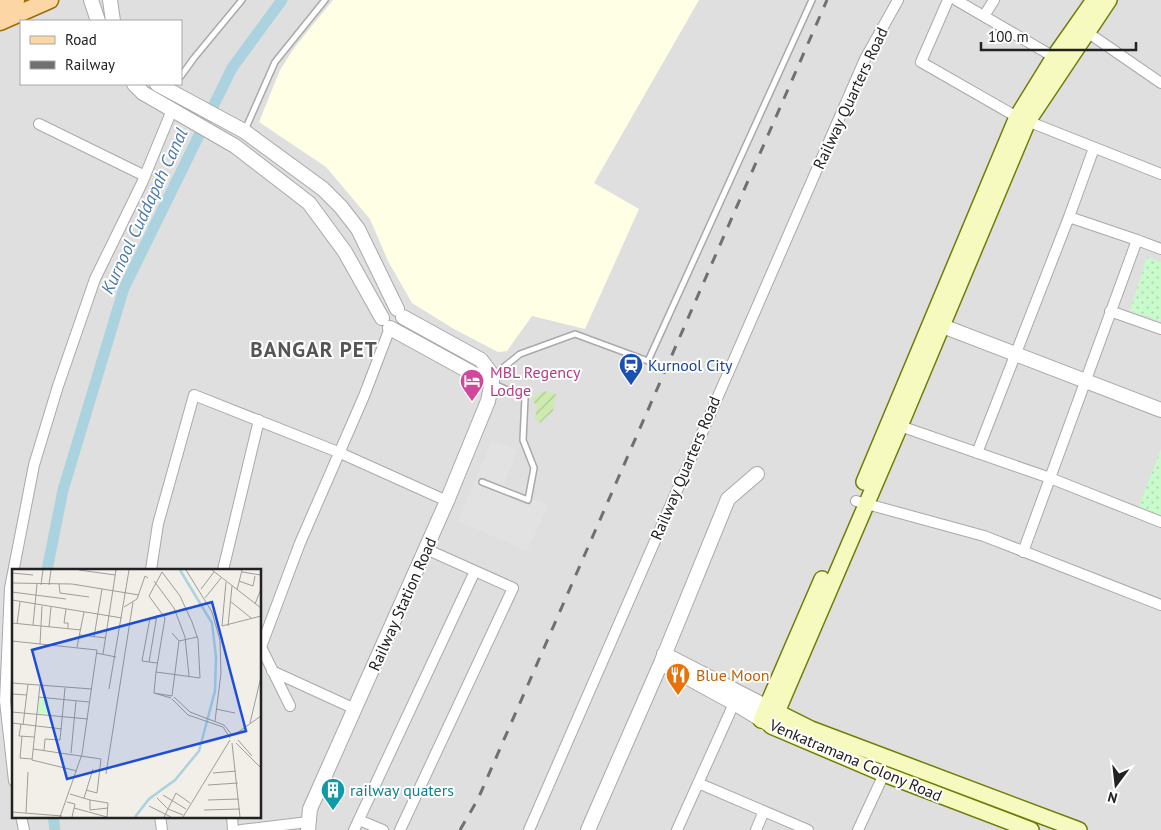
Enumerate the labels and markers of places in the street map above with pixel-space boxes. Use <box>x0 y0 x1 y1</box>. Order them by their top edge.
station icon: Kurnool City <box>618 352 644 386</box>
place label: Kurnool City <box>648 355 733 375</box>
place label: MBL Regency Lodge <box>490 362 581 400</box>
hotel icon: MBL Regency Lodge <box>459 368 485 402</box>
restaurant icon: Blue Moon <box>665 662 691 696</box>
place label: Blue Moon <box>696 665 770 685</box>
building icon: railway quaters <box>320 777 346 811</box>
place label: railway quaters <box>350 780 454 800</box>

